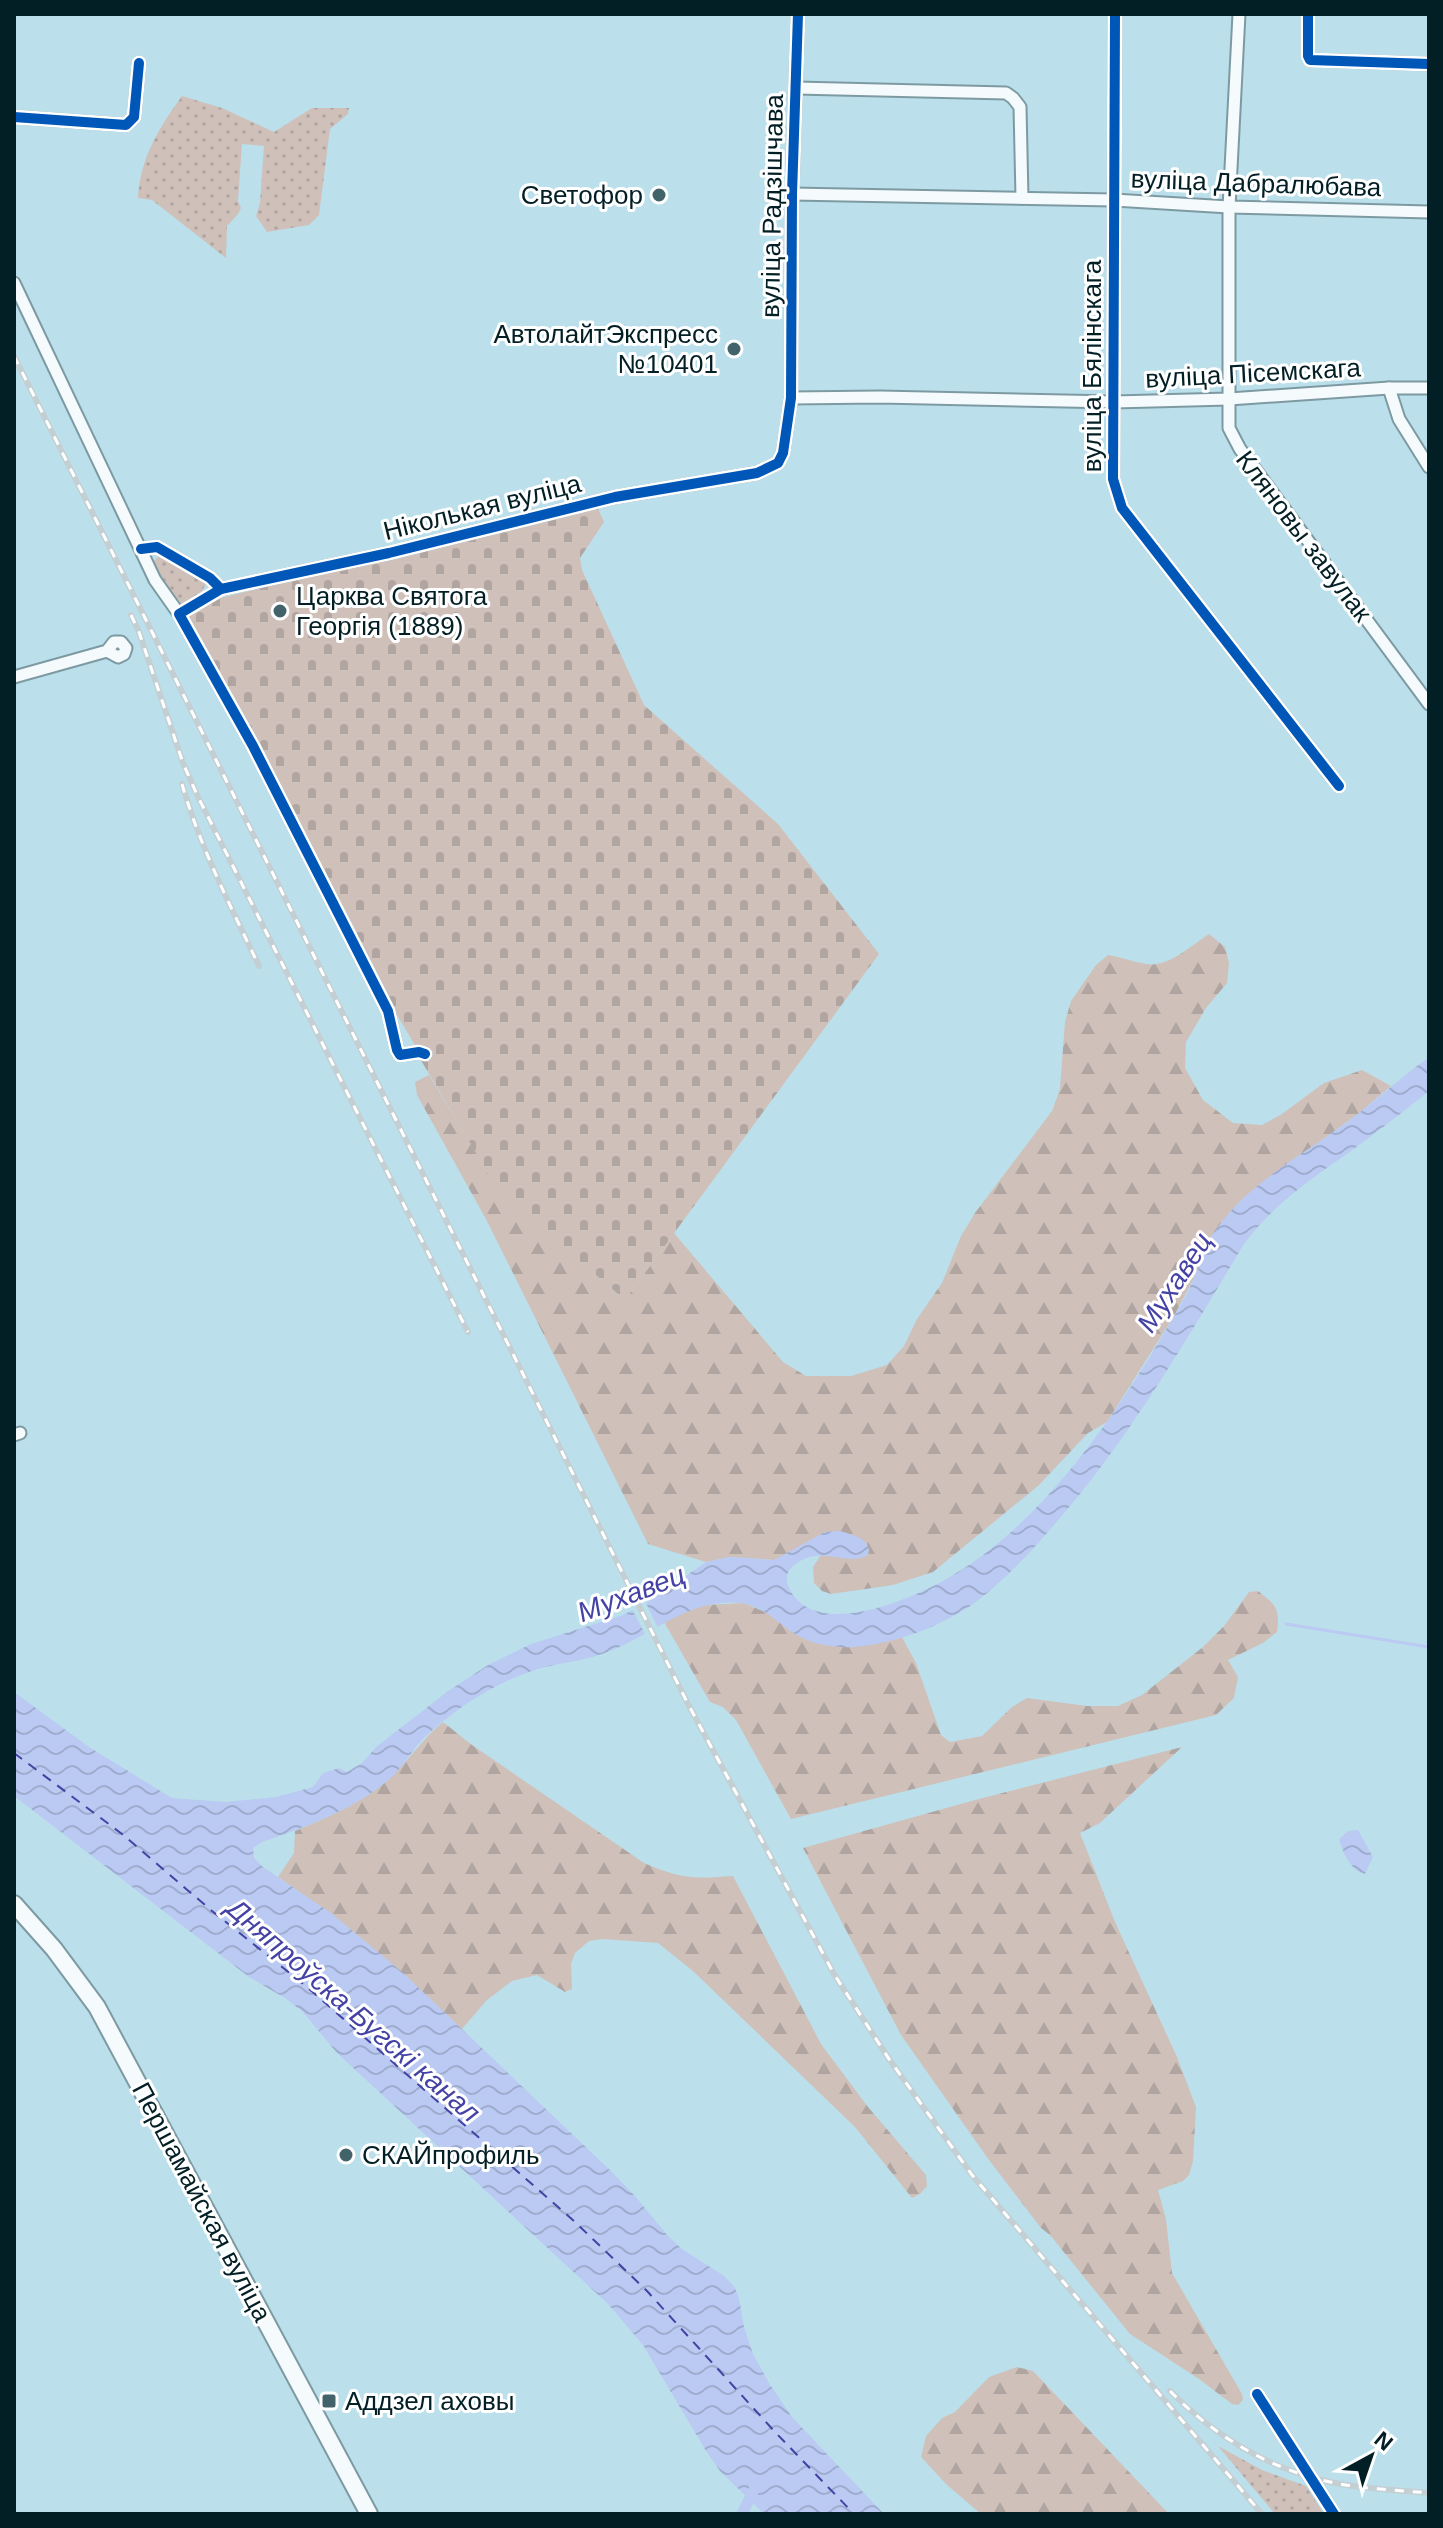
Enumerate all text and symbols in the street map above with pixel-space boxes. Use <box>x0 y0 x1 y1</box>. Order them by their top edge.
street label: вуліца Радзішчава <box>755 93 789 318</box>
street label: вуліца Дабралюбава <box>1130 164 1382 202</box>
place label: Светофор <box>521 180 643 210</box>
marker: Светофор <box>650 186 668 204</box>
street label: вуліца Бялінскага <box>1077 259 1107 472</box>
place label: АвтолайтЭкспресс №10401 <box>493 319 718 379</box>
marker: АвтолайтЭкспресс №10401 <box>725 340 743 358</box>
street label: вуліца Пісемскага <box>1144 352 1362 394</box>
street label: Кляновы завулак <box>1230 445 1378 628</box>
street label: Ніколькая вуліца <box>380 468 584 546</box>
place label: Царква Святога Георгія (1889) <box>296 581 488 641</box>
marker: Царква Святога Георгія (1889) <box>271 602 289 620</box>
water label: Мухавец <box>1131 1227 1218 1338</box>
water label: Мухавец <box>573 1559 689 1628</box>
water label: Дняпроўска-Бугскі канал <box>219 1890 486 2129</box>
street label: Першамайская вуліца <box>126 2077 278 2327</box>
place label: СКАЙпрофиль <box>362 2140 540 2170</box>
marker: СКАЙпрофиль <box>337 2146 355 2164</box>
place label: Аддзел аховы <box>345 2386 514 2416</box>
marker: Аддзел аховы <box>320 2392 338 2410</box>
north arrow <box>1331 2416 1411 2496</box>
text: N <box>1369 2426 1398 2456</box>

